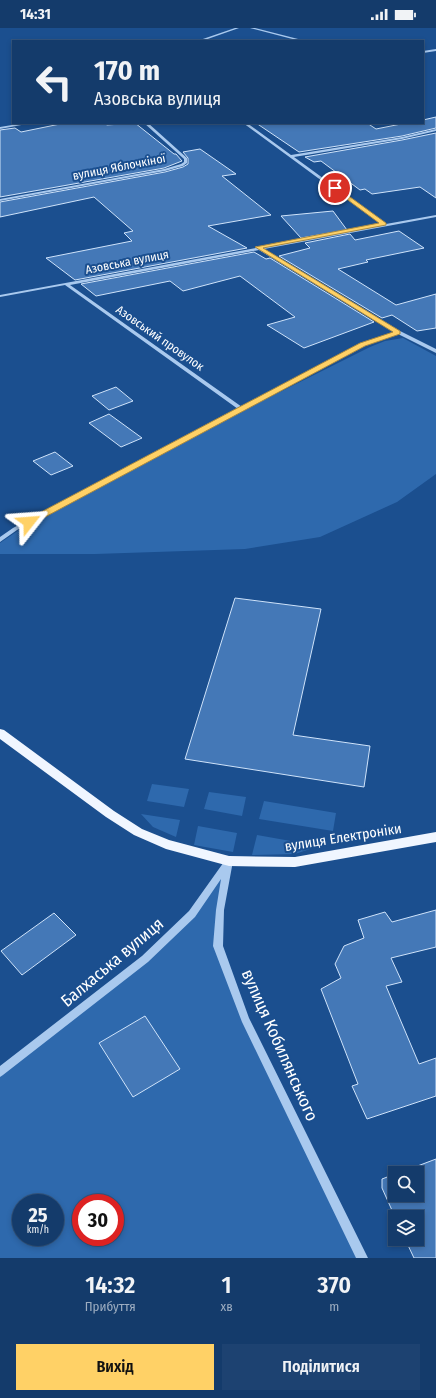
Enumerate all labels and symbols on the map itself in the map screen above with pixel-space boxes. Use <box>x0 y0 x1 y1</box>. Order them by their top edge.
street label: вулиця Яблочкіної <box>71 151 168 183</box>
pin <box>318 171 352 205</box>
street label: Азовська вулиця <box>84 247 170 277</box>
street label: Азовський провулок <box>113 302 207 374</box>
position arrow <box>8 501 50 543</box>
street label: вулиця Електроніки <box>283 820 403 855</box>
street label: Балхаська вулиця <box>57 913 168 1011</box>
street label: вулиця Кобилянського <box>237 966 323 1124</box>
speed limit sign: 30 <box>72 1194 124 1246</box>

